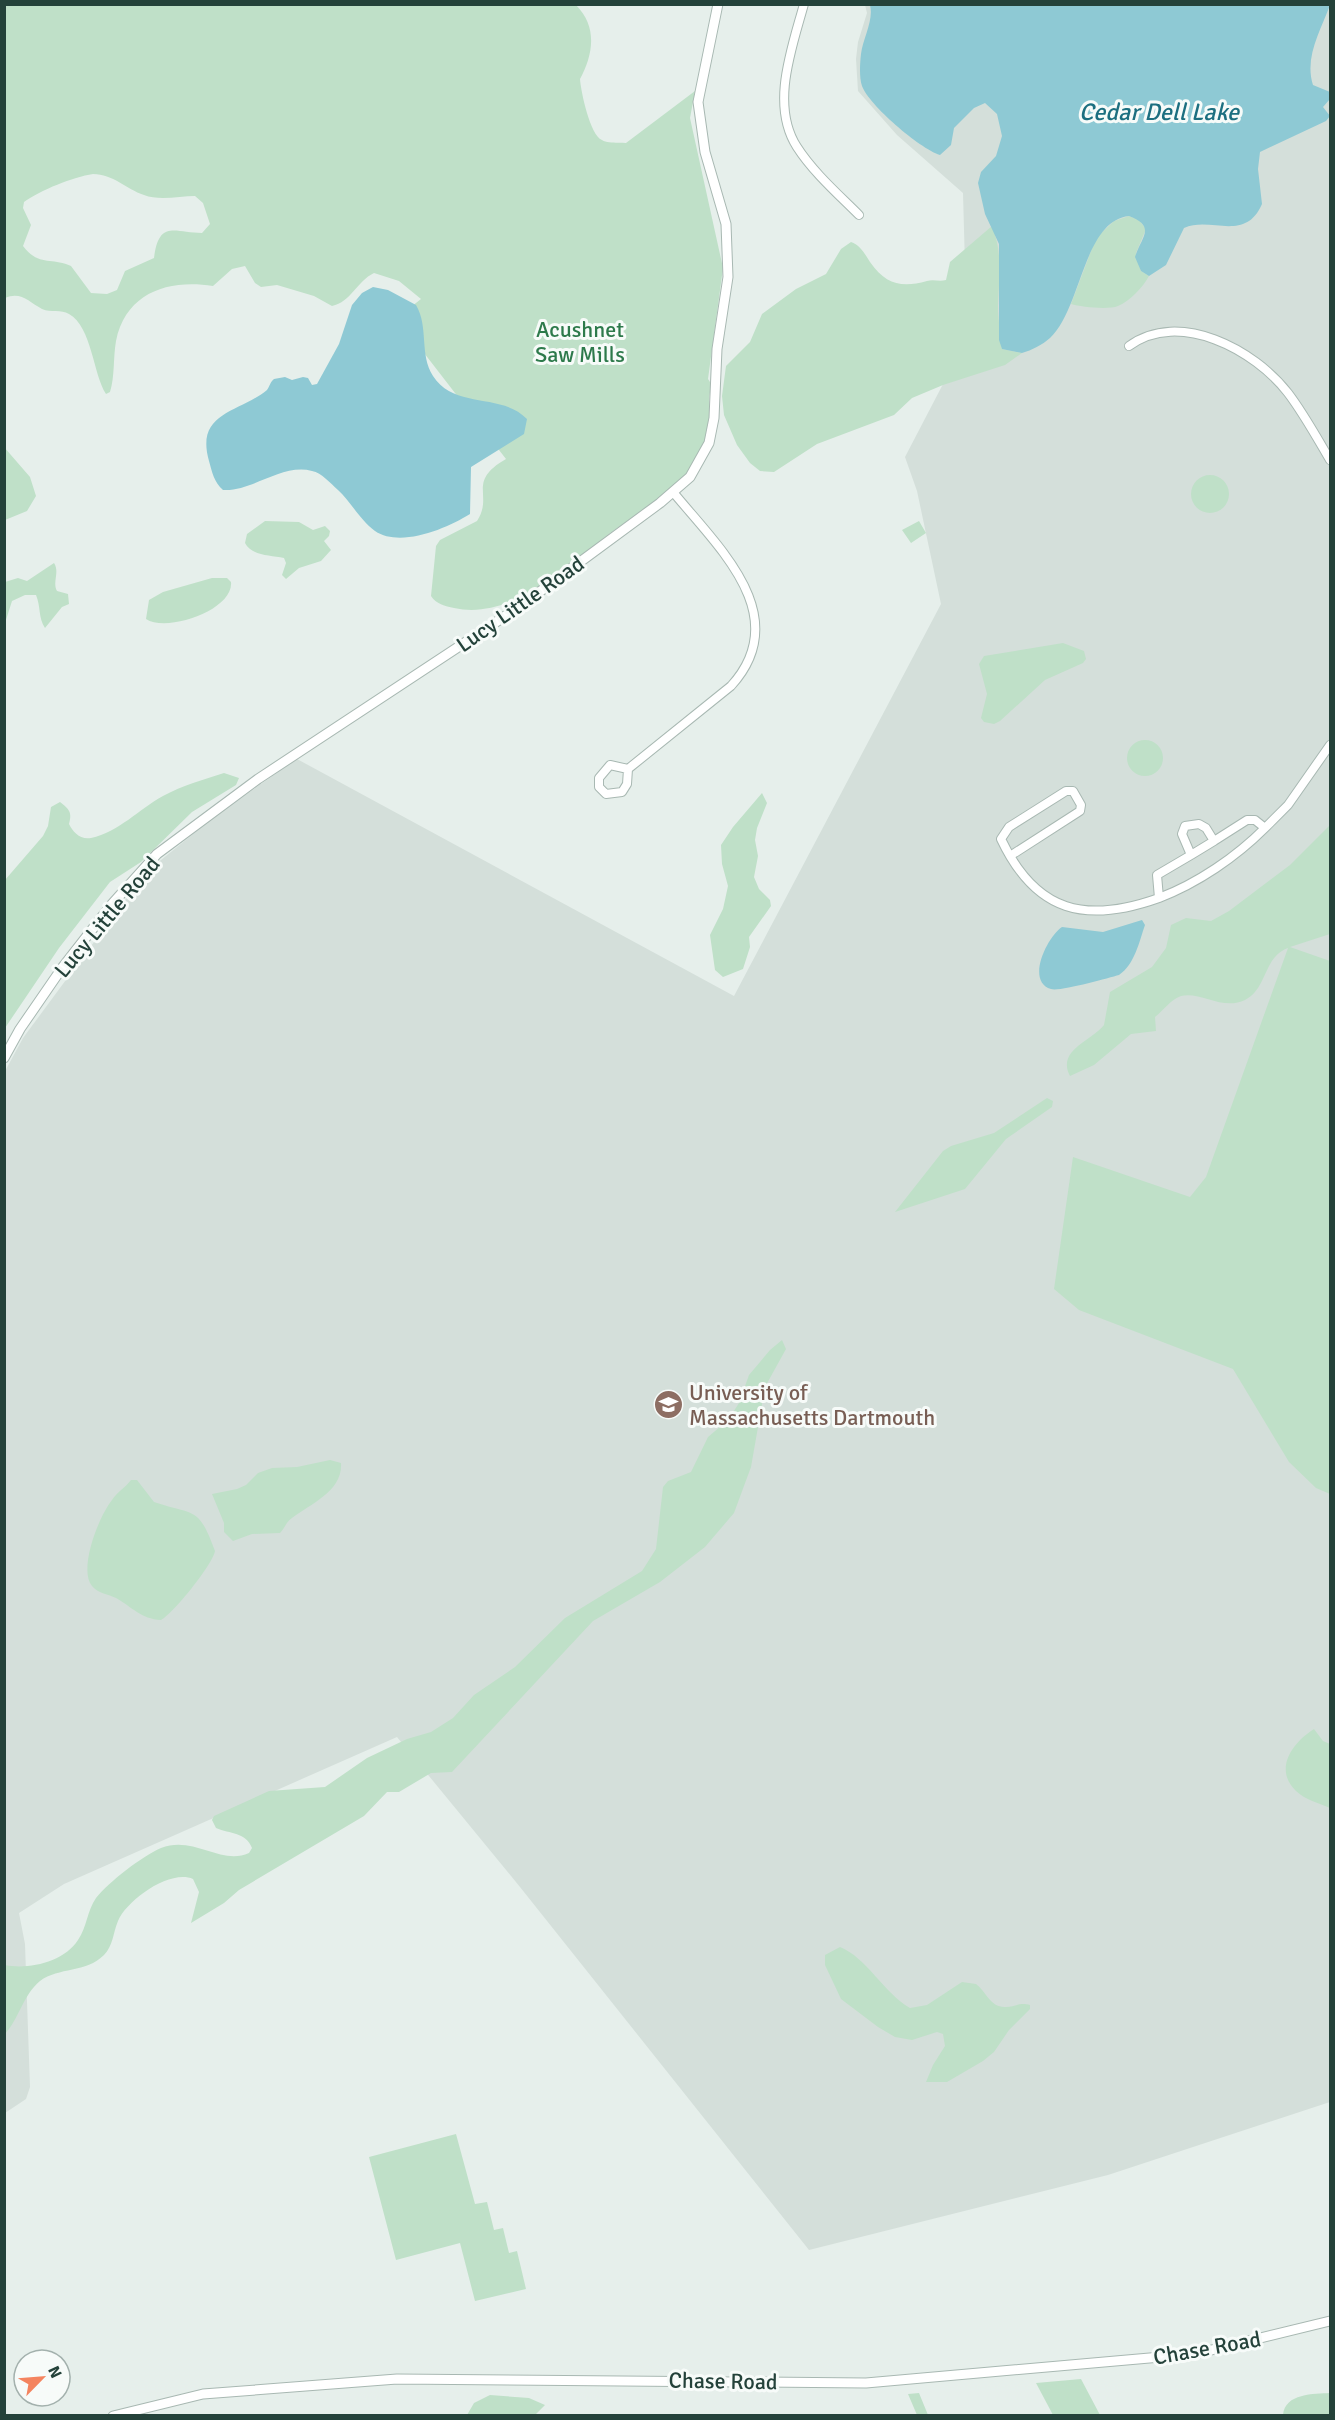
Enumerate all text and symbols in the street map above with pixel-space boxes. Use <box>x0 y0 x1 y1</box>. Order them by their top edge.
water label: Cedar Dell Lake <box>1079 97 1240 127</box>
park label: Acushnet Saw Mills <box>535 316 625 368</box>
street label: Lucy Little Road <box>451 550 589 658</box>
street label: Lucy Little Road <box>48 851 166 983</box>
place label: University of Massachusetts Dartmouth <box>689 1379 935 1431</box>
school or university icon: University of Massachusetts Dartmouth <box>652 1389 684 1421</box>
street label: Chase Road <box>1151 2325 1263 2371</box>
north arrow <box>12 2348 72 2408</box>
text: N <box>43 2363 66 2381</box>
street label: Chase Road <box>668 2367 778 2395</box>

